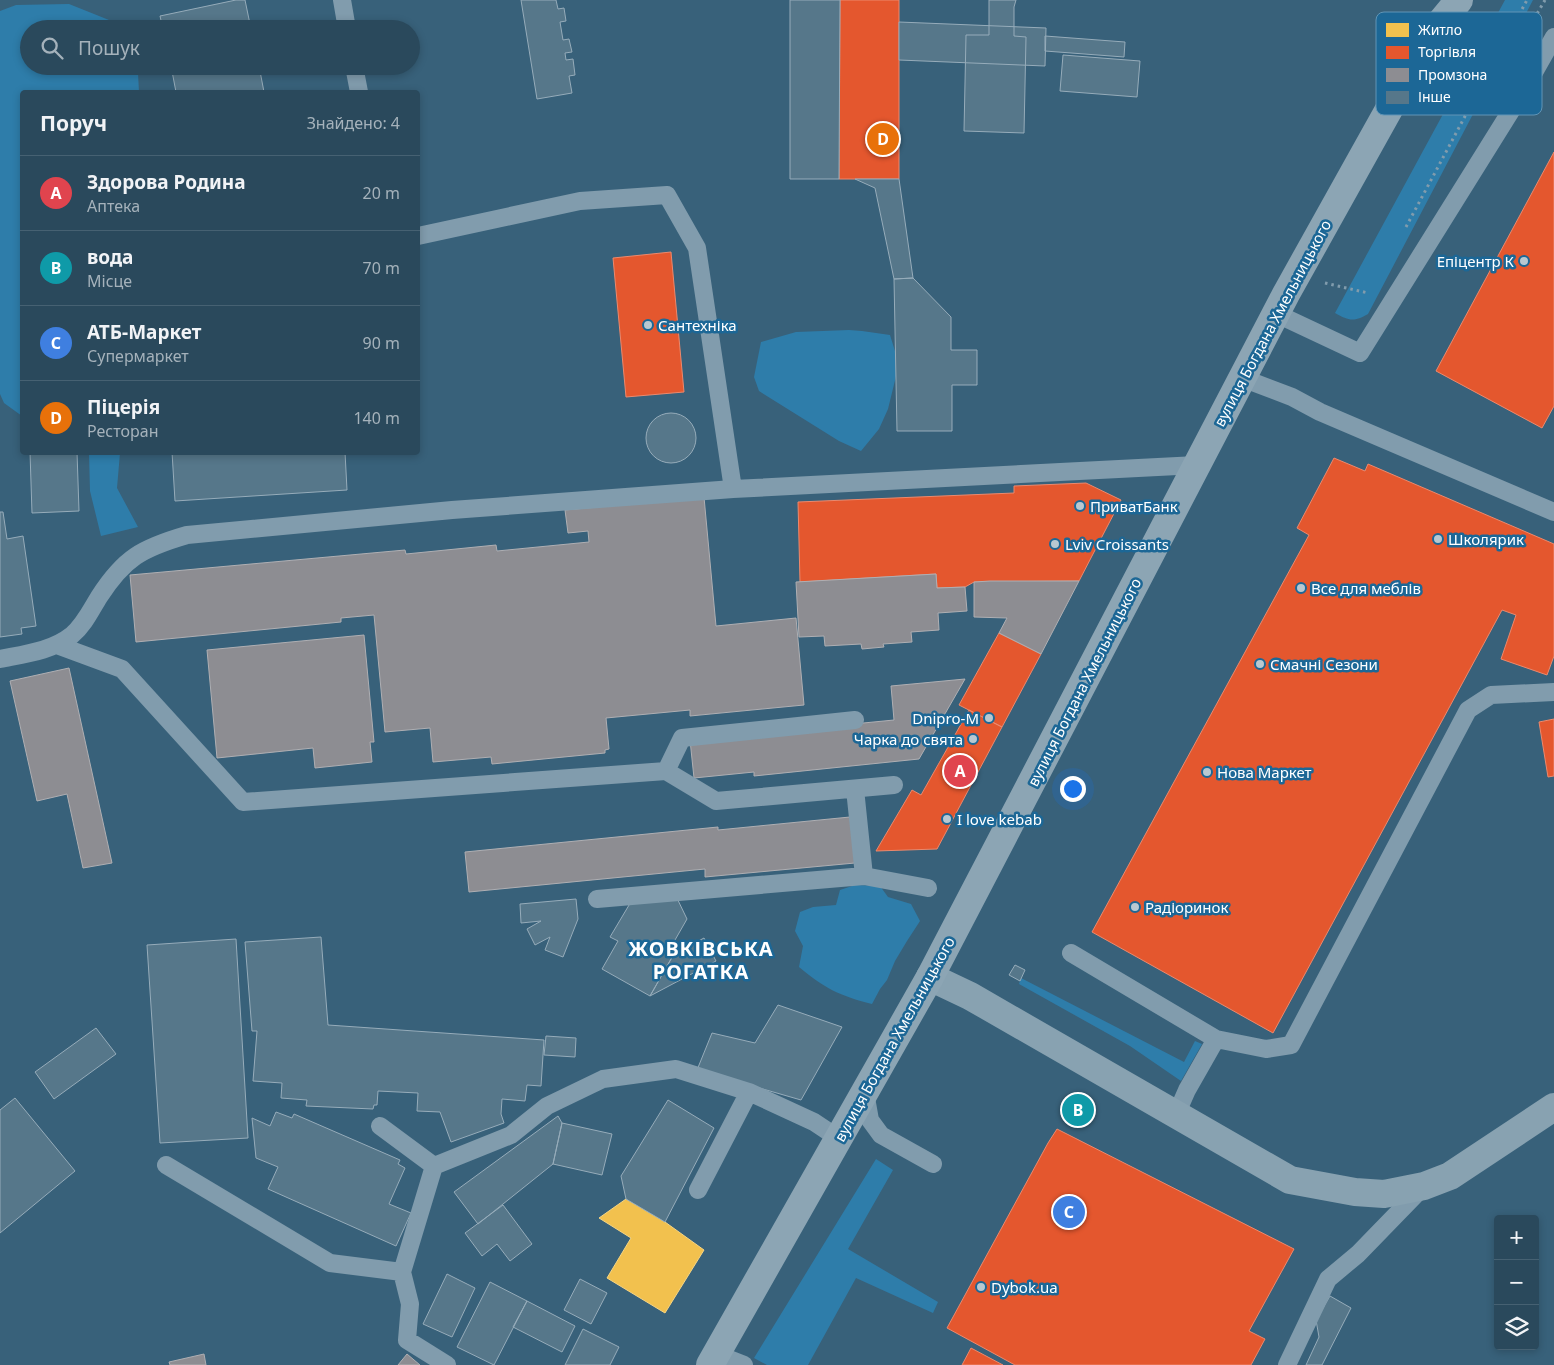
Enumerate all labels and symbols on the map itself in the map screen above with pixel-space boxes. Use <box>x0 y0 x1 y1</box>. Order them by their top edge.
legend <box>1376 12 1542 115</box>
text: Житло <box>1418 20 1462 39</box>
text: Торгівля <box>1418 42 1476 61</box>
text: Промзона <box>1418 65 1487 84</box>
text: Інше <box>1418 87 1451 106</box>
pin: D <box>867 120 899 158</box>
street label: вулиця Богдана Хмельницького <box>1209 216 1335 430</box>
place label: Епіцентр К <box>1437 251 1515 271</box>
marker: Епіцентр К <box>1518 255 1530 267</box>
place label: Сантехніка <box>658 315 737 335</box>
marker: Сантехніка <box>642 319 654 331</box>
place label: ПриватБанк <box>1090 496 1178 516</box>
marker: ПриватБанк <box>1074 500 1086 512</box>
place label: Школярик <box>1448 529 1524 549</box>
marker: Школярик <box>1432 533 1444 545</box>
place label: Lviv Croissants <box>1065 534 1169 554</box>
marker: Lviv Croissants <box>1049 538 1061 550</box>
street label: вулиця Богдана Хмельницького <box>1023 574 1145 790</box>
place label: Все для меблів <box>1311 578 1421 598</box>
marker: Все для меблів <box>1295 582 1307 594</box>
place label: Смачні Сезони <box>1270 654 1378 674</box>
marker: Смачні Сезони <box>1254 658 1266 670</box>
place label: Dnipro-M <box>912 708 979 728</box>
marker: Dnipro-M <box>983 712 995 724</box>
place label: Чарка до свята <box>854 729 963 749</box>
marker: Чарка до свята <box>967 733 979 745</box>
pin: A <box>944 752 976 790</box>
place label: Нова Маркет <box>1217 762 1312 782</box>
marker: Нова Маркет <box>1201 766 1213 778</box>
your location <box>1060 776 1086 802</box>
place label: I love kebab <box>957 809 1042 829</box>
marker: I love kebab <box>941 813 953 825</box>
place label: Радіоринок <box>1145 897 1228 917</box>
marker: Радіоринок <box>1129 901 1141 913</box>
street label: вулиця Богдана Хмельницького <box>829 933 959 1145</box>
district label: ЖОВКІВСЬКА РОГАТКА <box>628 935 774 985</box>
pin: B <box>1062 1091 1094 1129</box>
pin: C <box>1053 1193 1085 1231</box>
place label: Dybok.ua <box>991 1277 1058 1297</box>
marker: Dybok.ua <box>975 1281 987 1293</box>

